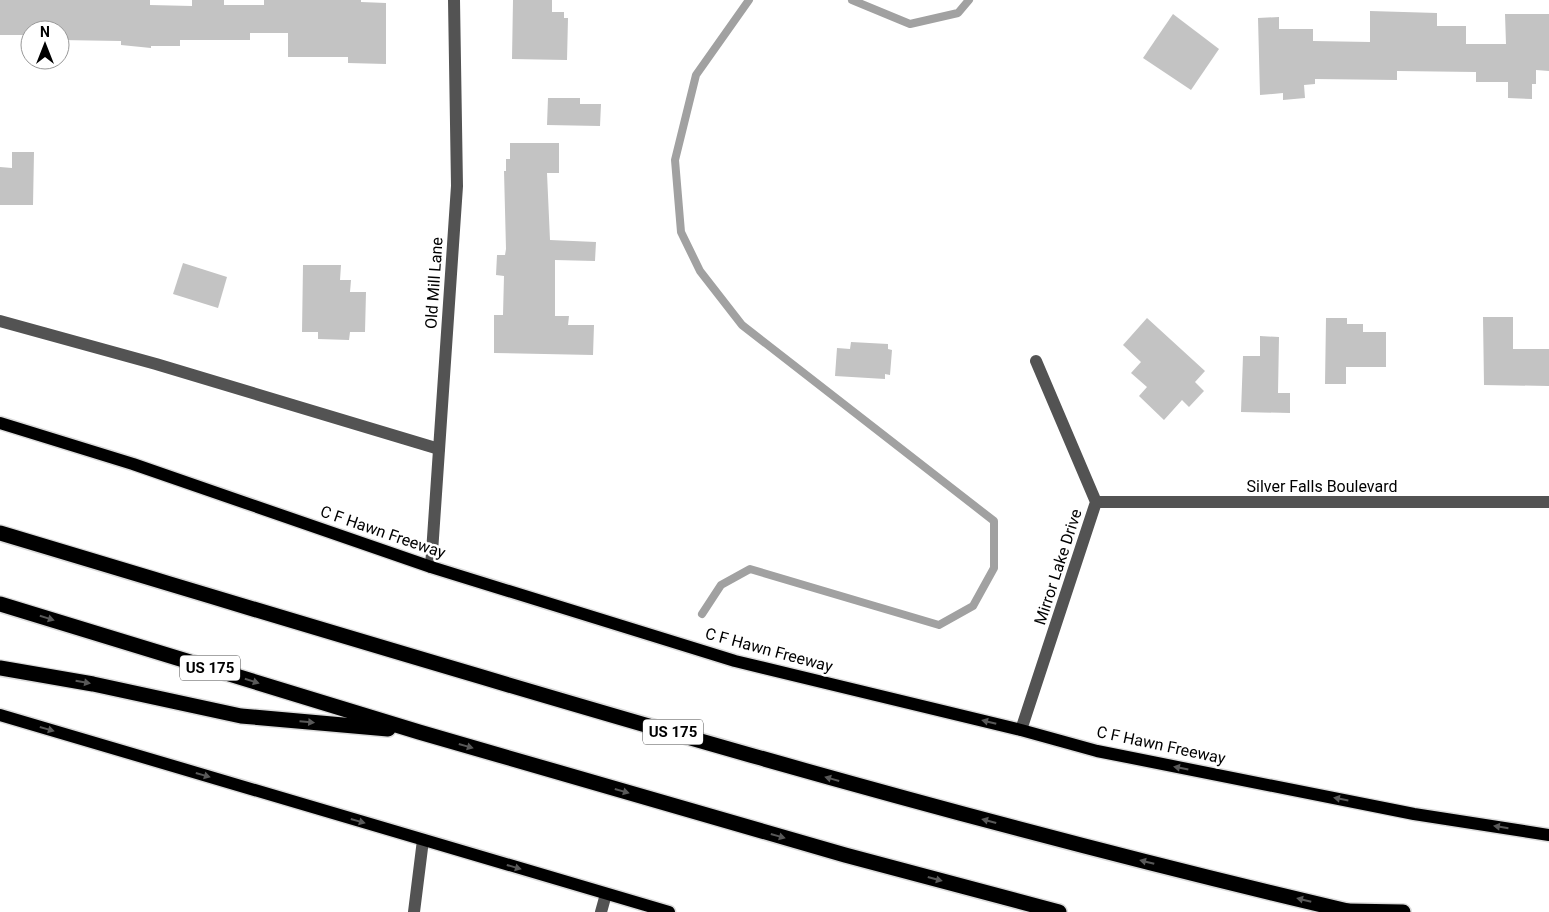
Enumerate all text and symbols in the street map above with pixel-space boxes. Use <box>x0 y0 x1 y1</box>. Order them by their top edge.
north arrow <box>20 20 70 70</box>
text: N <box>40 24 50 40</box>
street label: Old Mill Lane <box>421 236 447 330</box>
street label: Silver Falls Boulevard <box>1247 477 1397 496</box>
street label: C F Hawn Freeway <box>318 502 449 562</box>
street label: Mirror Lake Drive <box>1030 507 1086 627</box>
one-way arrow <box>39 615 54 623</box>
street label: C F Hawn Freeway <box>703 624 835 676</box>
road number: US 175 <box>180 656 240 680</box>
one-way arrow <box>75 678 91 686</box>
one-way arrow <box>245 678 260 685</box>
one-way arrow <box>299 718 315 726</box>
one-way arrow <box>982 718 997 726</box>
road number: US 175 <box>643 720 703 744</box>
street label: C F Hawn Freeway <box>1095 722 1228 768</box>
one-way arrow <box>39 725 54 733</box>
one-way arrow <box>459 742 474 750</box>
one-way arrow <box>1173 763 1189 771</box>
one-way arrow <box>195 771 210 779</box>
one-way arrow <box>825 774 840 782</box>
one-way arrow <box>615 787 630 795</box>
one-way arrow <box>1332 795 1348 803</box>
one-way arrow <box>351 817 366 825</box>
one-way arrow <box>982 817 997 825</box>
one-way arrow <box>1492 823 1508 831</box>
one-way arrow <box>771 832 786 840</box>
one-way arrow <box>1139 858 1154 866</box>
one-way arrow <box>507 863 522 871</box>
one-way arrow <box>927 876 942 884</box>
one-way arrow <box>1297 896 1312 904</box>

